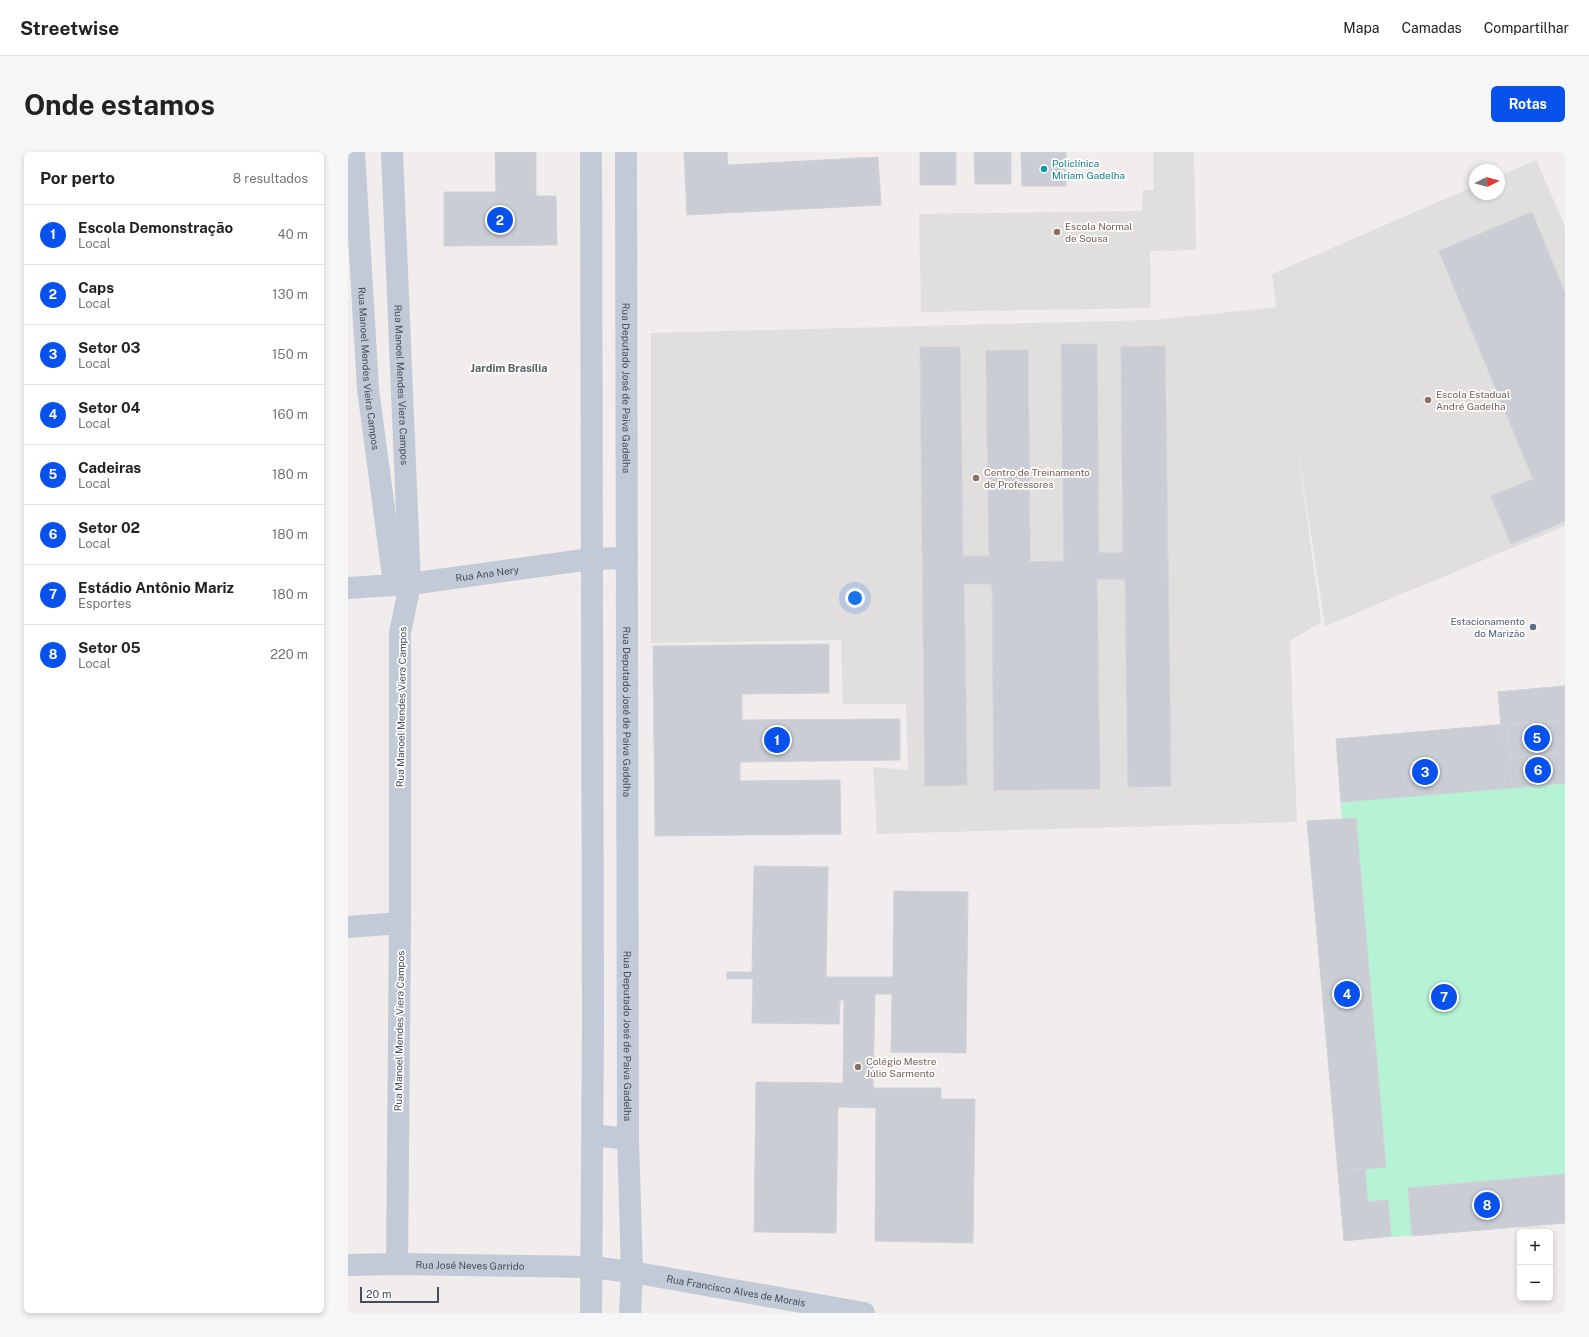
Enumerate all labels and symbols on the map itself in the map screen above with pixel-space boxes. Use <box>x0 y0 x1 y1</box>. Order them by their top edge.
place label: Policlínica Miriam Gadelha <box>1052 157 1125 181</box>
marker: Policlínica Miriam Gadelha <box>1039 164 1049 174</box>
north arrow <box>1469 164 1505 200</box>
pin: 2 <box>487 205 513 235</box>
place label: Escola Normal de Sousa <box>1065 220 1132 244</box>
marker: Escola Normal de Sousa <box>1052 227 1062 237</box>
street label: Rua Manoel Mendes Vieira Campos <box>356 287 382 450</box>
street label: Rua Deputado José de Paiva Gadelha <box>620 303 633 473</box>
street label: Rua Manoel Mendes Viera Campos <box>392 304 411 465</box>
district label: Jardim Brasília <box>471 362 547 374</box>
place label: Escola Estadual André Gadelha <box>1436 388 1510 412</box>
marker: Escola Estadual André Gadelha <box>1423 395 1433 405</box>
place label: Centro de Treinamento de Professores <box>984 466 1090 490</box>
marker: Centro de Treinamento de Professores <box>971 473 981 483</box>
street label: Rua Ana Nery <box>455 563 520 584</box>
your location <box>845 588 865 608</box>
place label: Estacionamento do Marizão <box>1450 615 1525 639</box>
marker: Estacionamento do Marizão <box>1528 622 1538 632</box>
street label: Rua Manoel Mendes Viera Campos <box>394 627 408 787</box>
street label: Rua Deputado José de Paiva Gadelha <box>621 627 633 797</box>
pin: 5 <box>1524 723 1550 753</box>
pin: 1 <box>764 725 790 755</box>
pin: 6 <box>1525 755 1551 785</box>
pin: 3 <box>1412 757 1438 787</box>
street label: Rua Manoel Mendes Viera Campos <box>392 951 406 1111</box>
street label: Rua Deputado José de Paiva Gadelha <box>622 951 634 1121</box>
pin: 4 <box>1334 979 1360 1009</box>
pin: 7 <box>1431 982 1457 1012</box>
place label: Colégio Mestre Júlio Sarmento <box>866 1055 937 1079</box>
marker: Colégio Mestre Júlio Sarmento <box>853 1062 863 1072</box>
pin: 8 <box>1474 1190 1500 1220</box>
street label: Rua José Neves Garrido <box>415 1258 525 1272</box>
street label: Rua Francisco Alves de Morais <box>666 1272 807 1309</box>
scale bar <box>360 1285 439 1304</box>

